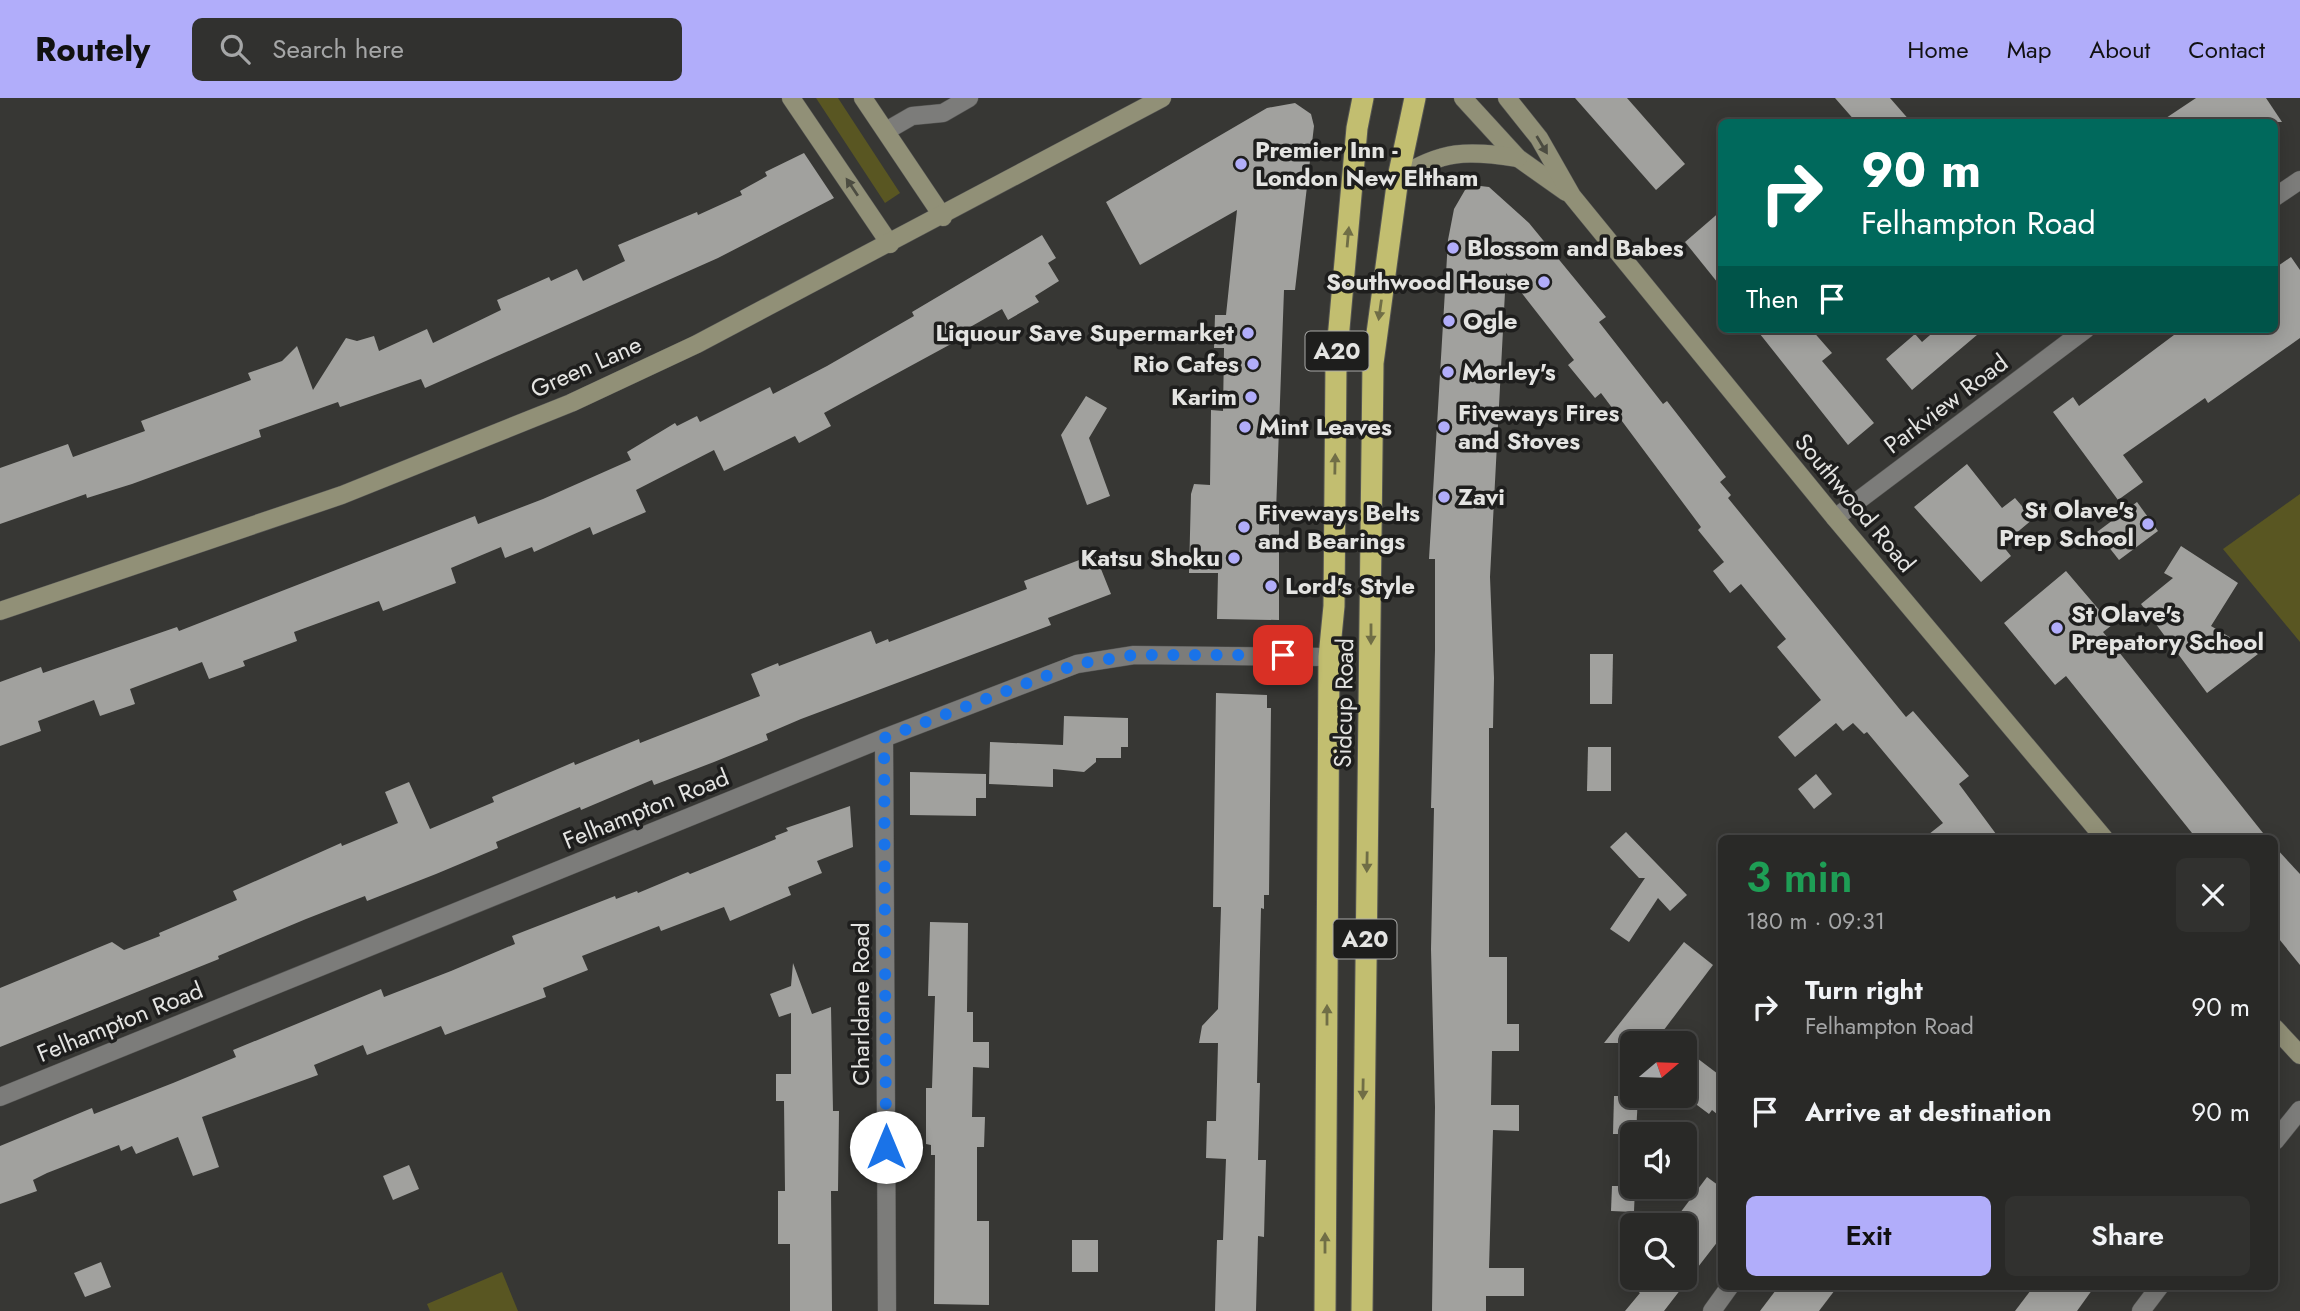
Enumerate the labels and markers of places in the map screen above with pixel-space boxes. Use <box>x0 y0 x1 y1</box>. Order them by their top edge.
place label: Premier Inn - London New Eltham <box>1255 132 1478 195</box>
marker: Premier Inn - London New Eltham <box>1233 156 1249 172</box>
place label: Blossom and Babes <box>1467 230 1684 265</box>
marker: Blossom and Babes <box>1445 240 1461 256</box>
place label: Southwood House <box>1326 264 1530 299</box>
marker: Southwood House <box>1536 274 1552 290</box>
place label: Ogle <box>1463 303 1518 338</box>
marker: Ogle <box>1441 313 1457 329</box>
place label: Liquour Save Supermarket <box>935 315 1234 350</box>
marker: Liquour Save Supermarket <box>1240 325 1256 341</box>
place label: Rio Cafes <box>1133 346 1239 381</box>
place label: Morley's <box>1462 354 1556 389</box>
marker: Rio Cafes <box>1245 356 1261 372</box>
marker: Morley's <box>1440 364 1456 380</box>
place label: Karim <box>1171 379 1237 414</box>
marker: Karim <box>1243 389 1259 405</box>
place label: Fiveways Fires and Stoves <box>1458 395 1619 458</box>
place label: Mint Leaves <box>1259 409 1392 444</box>
marker: Mint Leaves <box>1237 419 1253 435</box>
marker: Fiveways Fires and Stoves <box>1436 419 1452 435</box>
place label: Zavi <box>1458 479 1505 514</box>
marker: Zavi <box>1436 489 1452 505</box>
place label: St Olave's Prep School <box>1999 492 2134 555</box>
place label: Fiveways Belts and Bearings <box>1258 495 1420 558</box>
marker: St Olave's Prep School <box>2140 516 2156 532</box>
marker: Fiveways Belts and Bearings <box>1236 519 1252 535</box>
place label: Katsu Shoku <box>1080 540 1220 575</box>
marker: Katsu Shoku <box>1226 550 1242 566</box>
place label: Lord's Style <box>1285 568 1415 603</box>
marker: Lord's Style <box>1263 578 1279 594</box>
place label: St Olave's Prepatory School <box>2071 596 2264 659</box>
marker: St Olave's Prepatory School <box>2049 620 2065 636</box>
pin <box>1253 625 1313 685</box>

